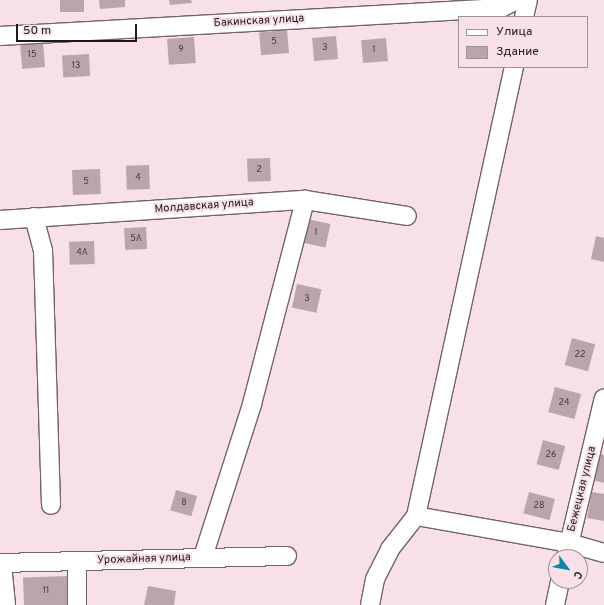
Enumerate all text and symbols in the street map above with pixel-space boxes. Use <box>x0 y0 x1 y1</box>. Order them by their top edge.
street label: Бакинская улица <box>213 12 305 30</box>
scale bar <box>18 16 139 42</box>
legend <box>458 16 588 68</box>
text: 50 m <box>23 23 51 39</box>
text: Улица <box>496 24 532 40</box>
house number: 5 <box>271 37 277 47</box>
house number: 3 <box>322 43 328 53</box>
text: Здание <box>496 44 539 60</box>
house number: 9 <box>178 45 184 55</box>
house number: 1 <box>372 45 376 55</box>
house number: 15 <box>28 50 36 60</box>
house number: 13 <box>72 61 80 71</box>
house number: 2 <box>256 165 262 175</box>
house number: 4 <box>135 173 141 183</box>
house number: 5 <box>83 177 89 187</box>
street label: Молдавская улица <box>154 196 254 216</box>
house number: 1 <box>314 228 318 238</box>
house number: 5А <box>130 234 142 244</box>
house number: 4А <box>76 248 88 258</box>
house number: 3 <box>304 294 310 304</box>
house number: 22 <box>574 350 586 360</box>
house number: 24 <box>558 398 570 408</box>
street label: Бежецкая улица <box>565 445 599 533</box>
house number: 26 <box>546 450 556 460</box>
house number: 8 <box>181 498 187 508</box>
house number: 28 <box>533 501 545 511</box>
north arrow <box>548 549 588 589</box>
street label: Урожайная улица <box>97 551 191 567</box>
text: С <box>570 568 585 582</box>
house number: 11 <box>43 586 49 596</box>

